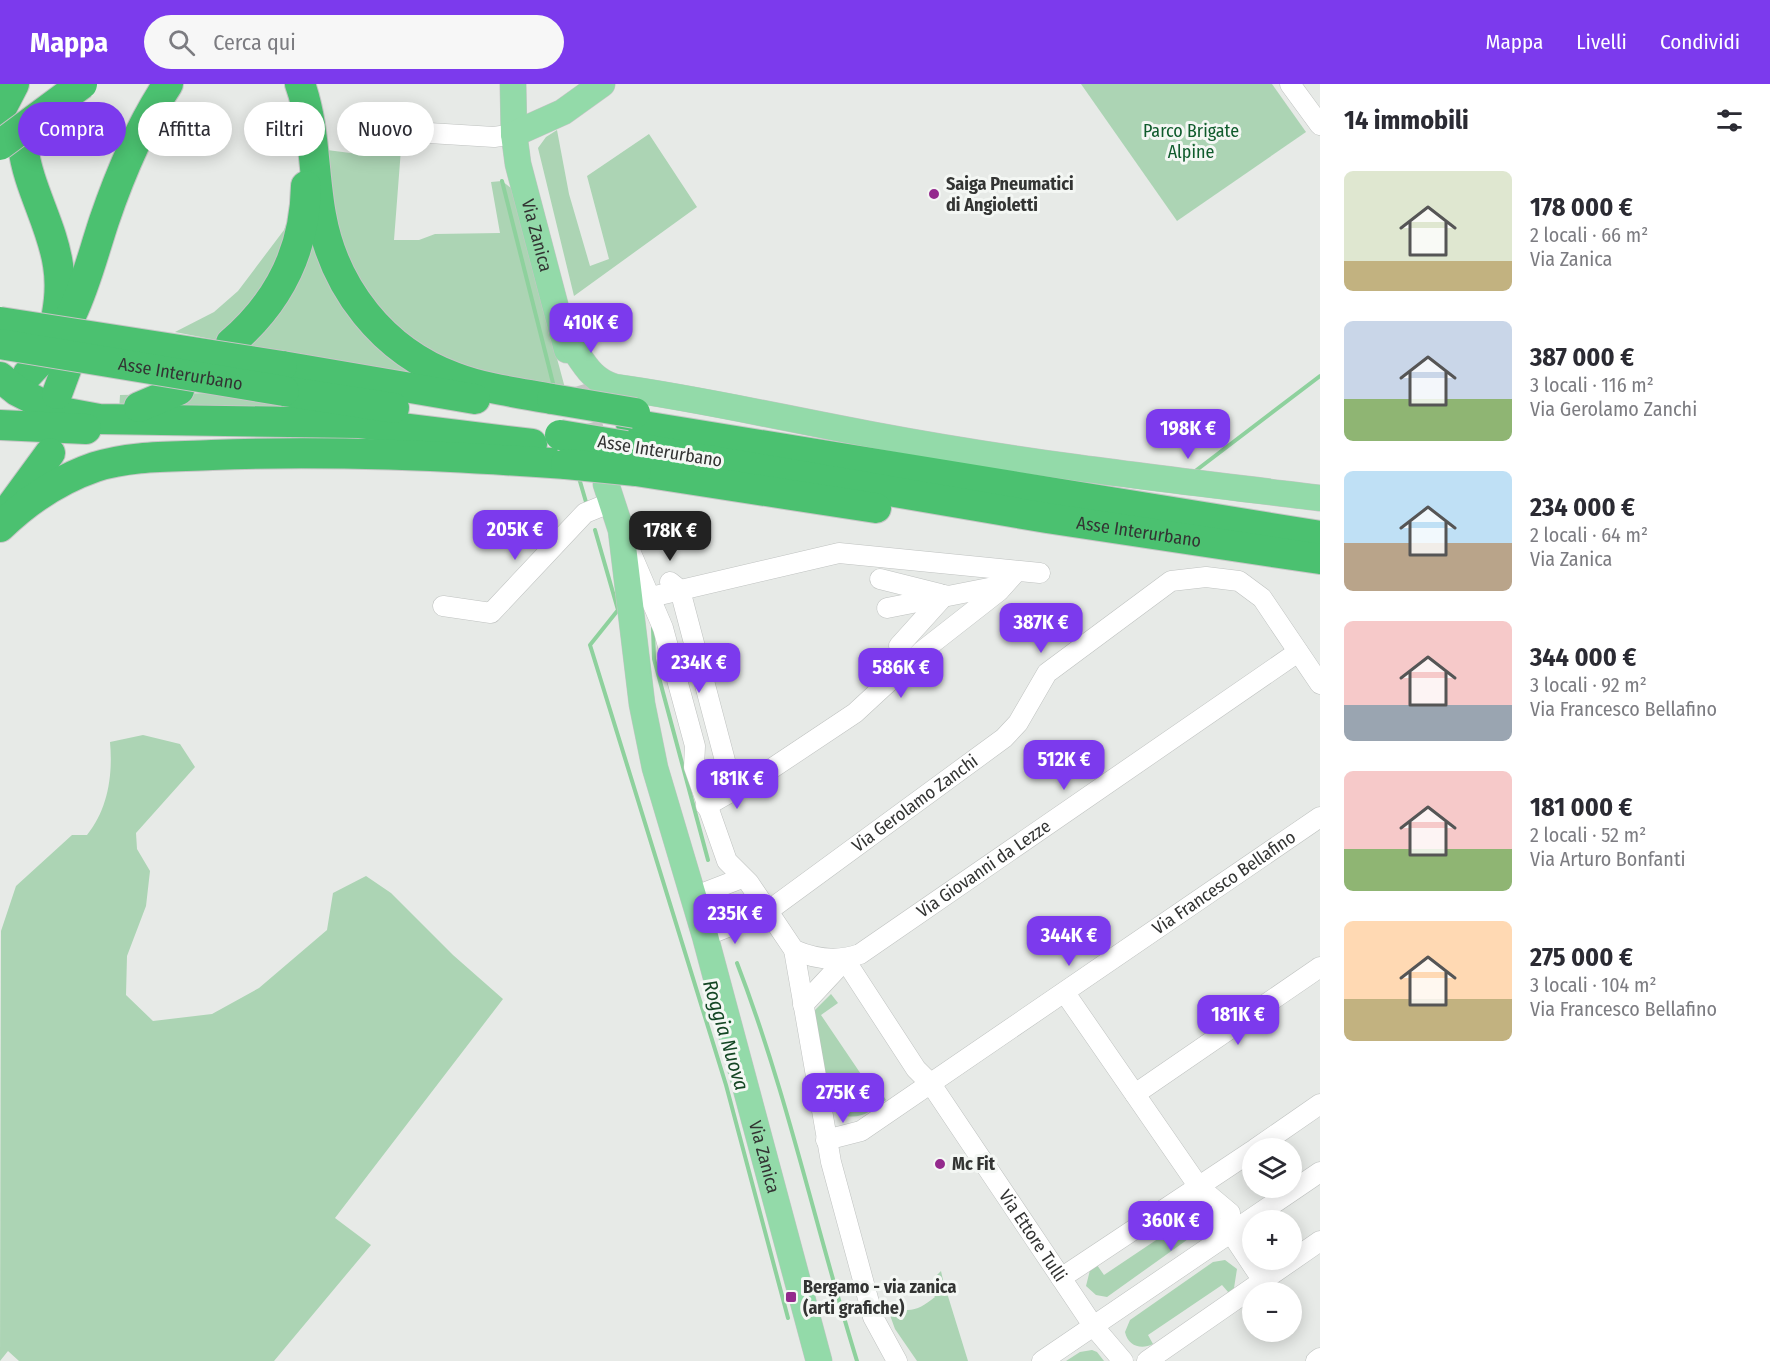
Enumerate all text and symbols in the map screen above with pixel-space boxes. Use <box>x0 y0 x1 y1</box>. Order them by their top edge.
search box <box>144 15 564 69</box>
text: Mappa <box>30 26 108 59</box>
icon: search <box>165 26 198 59</box>
text: Cerca qui <box>213 29 296 56</box>
text: Mappa <box>1486 29 1543 55</box>
text: Livelli <box>1576 29 1627 55</box>
text: Condividi <box>1660 29 1740 55</box>
chip: Compra <box>18 102 126 156</box>
chip: Affitta <box>138 102 232 156</box>
chip: Filtri <box>244 102 325 156</box>
chip: Nuovo <box>337 102 434 156</box>
icon: filters <box>1713 104 1746 137</box>
text: 14 immobili <box>1344 105 1469 136</box>
park label: Parco Brigate Alpine <box>1143 120 1239 163</box>
place label: Saiga Pneumatici di Angioletti <box>946 173 1074 216</box>
marker: Saiga Pneumatici di Angioletti <box>927 187 941 201</box>
text: 178 000 € <box>1530 192 1633 223</box>
icon: home <box>1392 195 1464 267</box>
street label: Via Zanica <box>517 197 557 274</box>
text: 2 locali · 66 m² <box>1530 223 1648 247</box>
text: Via Zanica <box>1530 247 1612 271</box>
pin: 410K € <box>542 303 640 354</box>
text: 410K € <box>564 310 618 334</box>
text: 387 000 € <box>1530 342 1634 373</box>
icon: home <box>1392 345 1464 417</box>
street label: Asse Interurbano <box>117 353 244 395</box>
text: 3 locali · 116 m² <box>1530 373 1654 397</box>
text: Via Gerolamo Zanchi <box>1530 397 1697 421</box>
pin: 198K € <box>1139 409 1237 460</box>
text: 198K € <box>1160 416 1216 440</box>
street label: Asse Interurbano <box>596 430 724 472</box>
text: 234 000 € <box>1530 492 1635 523</box>
icon: home <box>1392 495 1464 567</box>
pin: 205K € <box>466 510 564 561</box>
pin: 178K € <box>621 511 719 562</box>
street label: Asse Interurbano <box>1075 512 1203 552</box>
text: 205K € <box>487 517 543 541</box>
text: 178K € <box>643 518 697 542</box>
text: 2 locali · 64 m² <box>1530 523 1648 547</box>
text: Via Zanica <box>1530 547 1612 571</box>
pin: 387K € <box>992 603 1090 654</box>
text: 387K € <box>1014 610 1068 634</box>
text: 344 000 € <box>1530 642 1636 673</box>
pin: 234K € <box>650 643 748 694</box>
icon: home <box>1392 645 1464 717</box>
pin: 586K € <box>852 648 950 699</box>
text: 234K € <box>671 650 727 674</box>
text: 586K € <box>872 655 930 679</box>
text: 3 locali · 92 m² <box>1530 673 1647 697</box>
text: Via Francesco Bellafino <box>1530 697 1717 721</box>
pin: 512K € <box>1015 740 1113 791</box>
text: 512K € <box>1038 747 1090 771</box>
street label: Via Gerolamo Zanchi <box>848 750 982 857</box>
pin: 181K € <box>688 759 786 810</box>
text: 181K € <box>710 766 764 790</box>
text: 181 000 € <box>1530 792 1632 823</box>
icon: home <box>1392 795 1464 867</box>
street label: Via Giovanni da Lezze <box>913 815 1055 922</box>
text: 2 locali · 52 m² <box>1530 823 1646 847</box>
street label: Via Francesco Bellafino <box>1148 826 1300 939</box>
text: Via Arturo Bonfanti <box>1530 847 1685 871</box>
pin: 235K € <box>686 894 784 945</box>
text: 235K € <box>707 901 763 925</box>
pin: 344K € <box>1020 916 1118 967</box>
text: 344K € <box>1041 923 1097 947</box>
text: 275 000 € <box>1530 942 1633 973</box>
icon: home <box>1392 945 1464 1017</box>
text: 3 locali · 104 m² <box>1530 973 1656 997</box>
water label: Roggia Nuova <box>698 977 754 1093</box>
pin: 181K € <box>1189 995 1287 1046</box>
text: Via Francesco Bellafino <box>1530 997 1717 1021</box>
text: 181K € <box>1211 1002 1265 1026</box>
pin: 275K € <box>794 1073 892 1124</box>
text: 275K € <box>816 1080 870 1104</box>
street label: Via Zanica <box>744 1118 785 1196</box>
map controls <box>1242 1138 1302 1342</box>
button: layers <box>1242 1138 1302 1198</box>
place label: Mc Fit <box>952 1153 996 1175</box>
marker: Mc Fit <box>933 1157 947 1171</box>
street label: Via Ettore Tulli <box>994 1186 1071 1286</box>
pin: 360K € <box>1122 1201 1220 1252</box>
text: 360K € <box>1142 1208 1200 1232</box>
button: + <box>1242 1210 1302 1270</box>
place label: Bergamo - via zanica (arti grafiche) <box>803 1276 957 1319</box>
button: − <box>1242 1282 1302 1342</box>
marker: Bergamo - via zanica (arti grafiche) <box>784 1290 798 1304</box>

